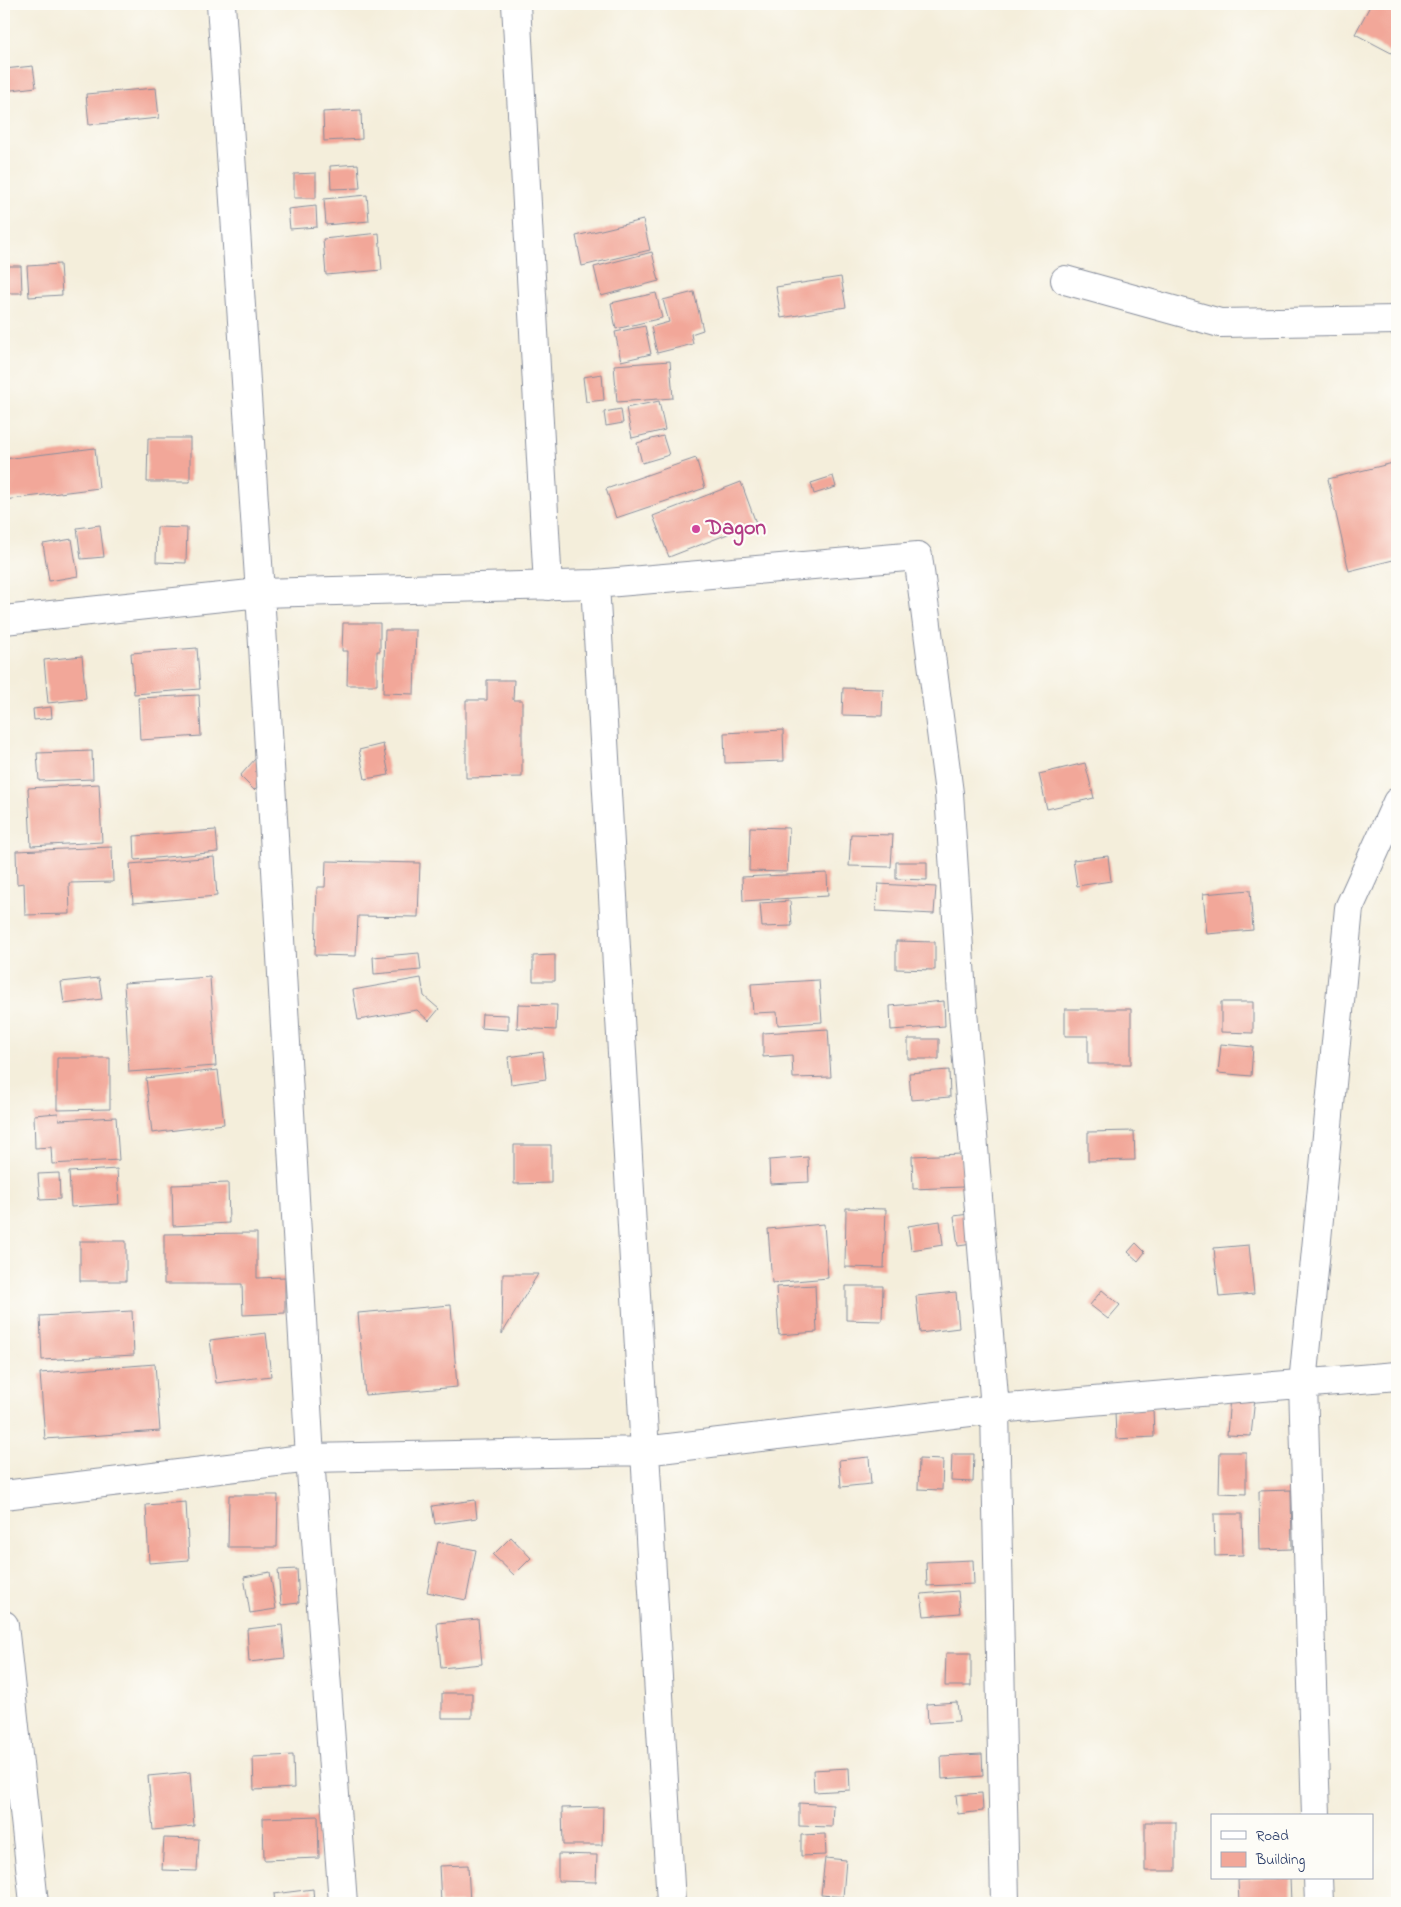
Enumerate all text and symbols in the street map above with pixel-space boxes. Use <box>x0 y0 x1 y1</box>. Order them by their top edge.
place label: Dagon <box>705 513 766 546</box>
marker: Dagon <box>690 523 702 535</box>
legend <box>1211 1814 1374 1880</box>
text: Road <box>1256 1825 1289 1847</box>
text: Building <box>1255 1849 1305 1872</box>

